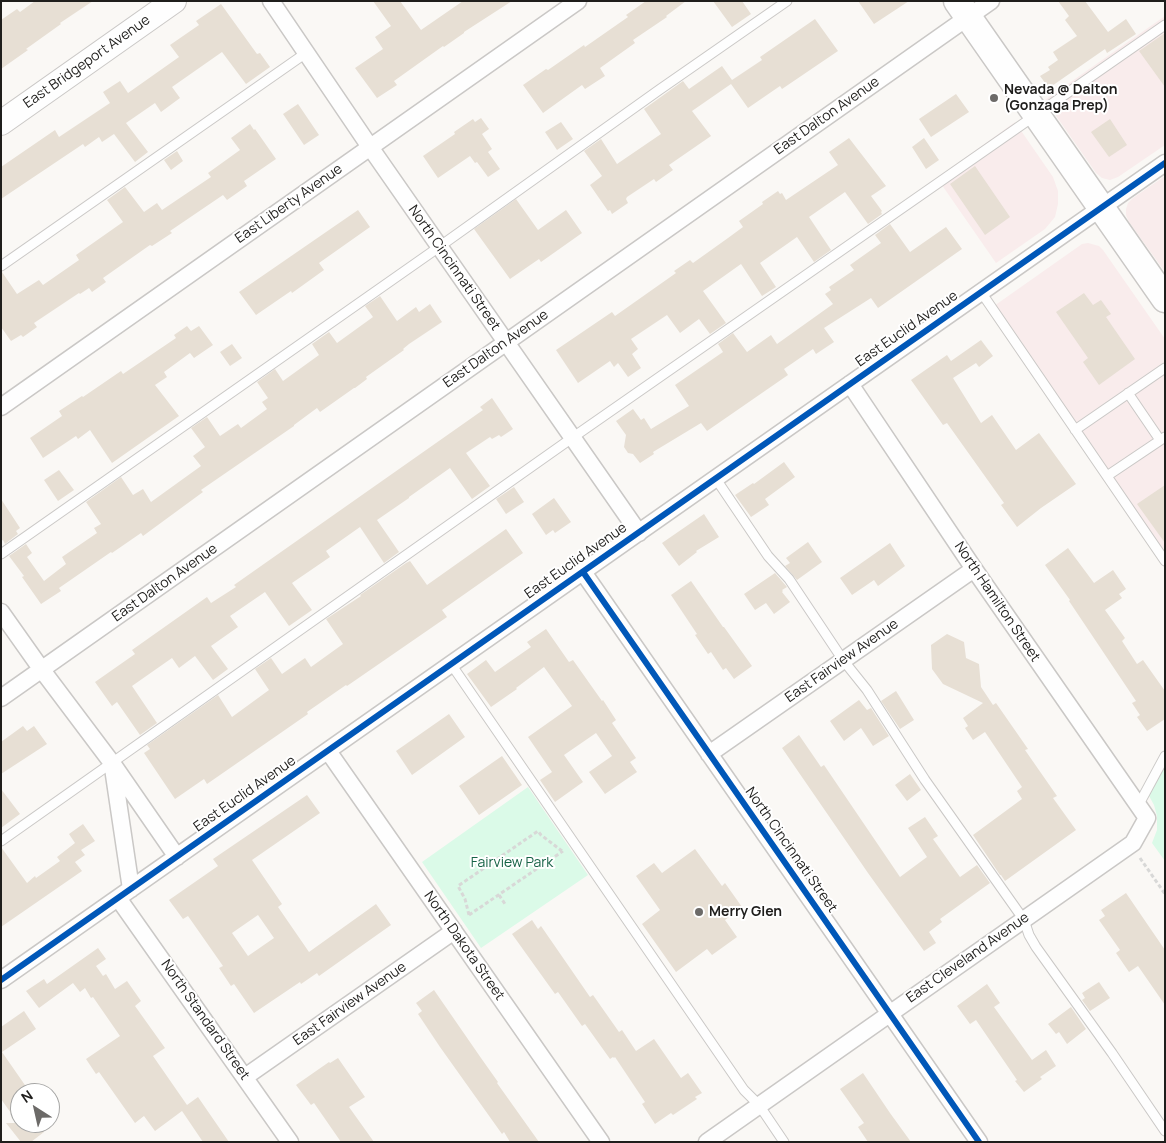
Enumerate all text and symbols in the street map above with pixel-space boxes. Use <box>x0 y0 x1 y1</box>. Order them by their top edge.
street label: East Bridgeport Avenue <box>20 12 154 112</box>
street label: East Dalton Avenue <box>771 73 883 159</box>
place label: Nevada @ Dalton (Gonzaga Prep) <box>1004 82 1118 114</box>
marker: Nevada @ Dalton (Gonzaga Prep) <box>988 92 1000 104</box>
street label: East Liberty Avenue <box>232 161 346 247</box>
street label: North Cincinnati Street <box>404 202 504 334</box>
street label: East Euclid Avenue <box>853 287 961 371</box>
street label: East Dalton Avenue <box>440 306 552 392</box>
street label: East Euclid Avenue <box>522 519 630 603</box>
street label: North Hamilton Street <box>951 539 1043 665</box>
street label: East Dalton Avenue <box>109 540 221 626</box>
street label: East Fairview Avenue <box>782 616 902 706</box>
street label: East Euclid Avenue <box>191 752 299 836</box>
street label: North Cincinnati Street <box>741 784 841 916</box>
park label: Fairview Park <box>471 855 553 871</box>
street label: North Dakota Street <box>420 888 508 1004</box>
place label: Merry Glen <box>709 904 782 920</box>
marker: Merry Glen <box>693 906 705 918</box>
street label: East Cleveland Avenue <box>903 909 1033 1007</box>
street label: North Standard Street <box>157 957 253 1083</box>
street label: East Fairview Avenue <box>290 959 410 1049</box>
north arrow <box>10 1083 60 1133</box>
text: N <box>17 1085 36 1107</box>

